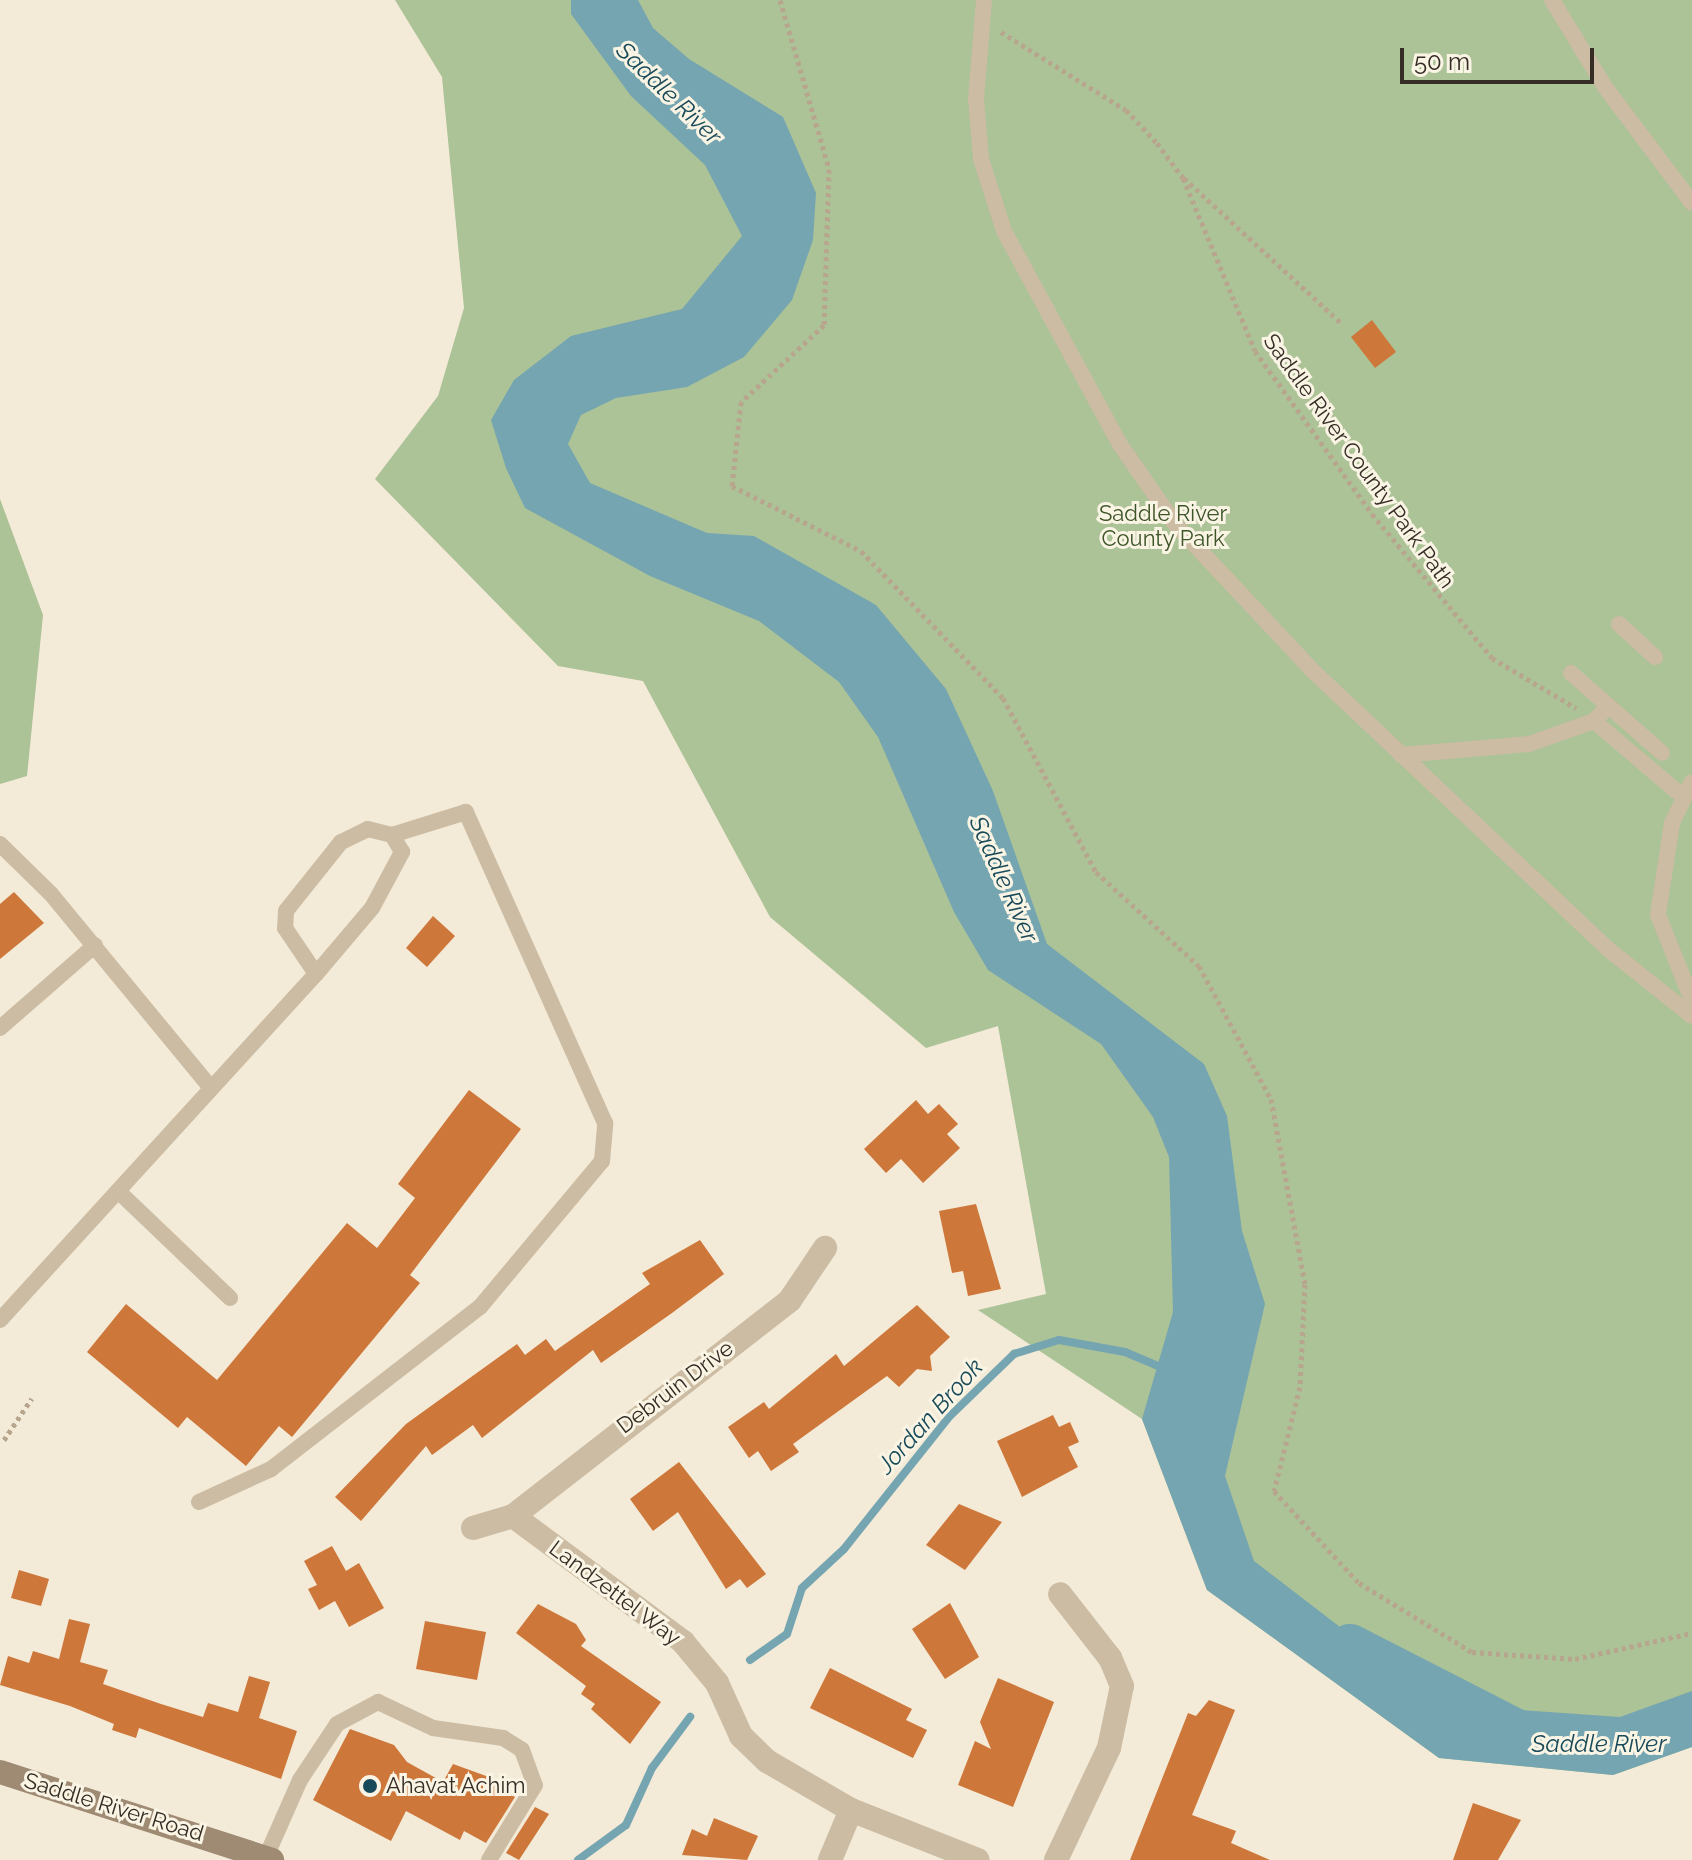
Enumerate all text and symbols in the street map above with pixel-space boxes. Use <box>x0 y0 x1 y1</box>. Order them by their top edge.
scale bar <box>1404 32 1598 82</box>
water label: Saddle River <box>610 36 728 150</box>
text: 50 m <box>1414 47 1470 76</box>
street label: Saddle River County Park Path <box>1258 328 1460 594</box>
park label: Saddle River County Park <box>1099 500 1227 552</box>
water label: Saddle River <box>963 812 1045 946</box>
street label: Debruin Drive <box>612 1335 738 1439</box>
water label: Jordan Brook <box>871 1353 989 1479</box>
street label: Landzettel Way <box>543 1535 687 1651</box>
water label: Saddle River <box>1532 1730 1666 1758</box>
street label: Saddle River Road <box>21 1767 207 1847</box>
place label: Ahavat Achim <box>386 1773 526 1799</box>
marker: Ahavat Achim <box>361 1777 379 1795</box>

